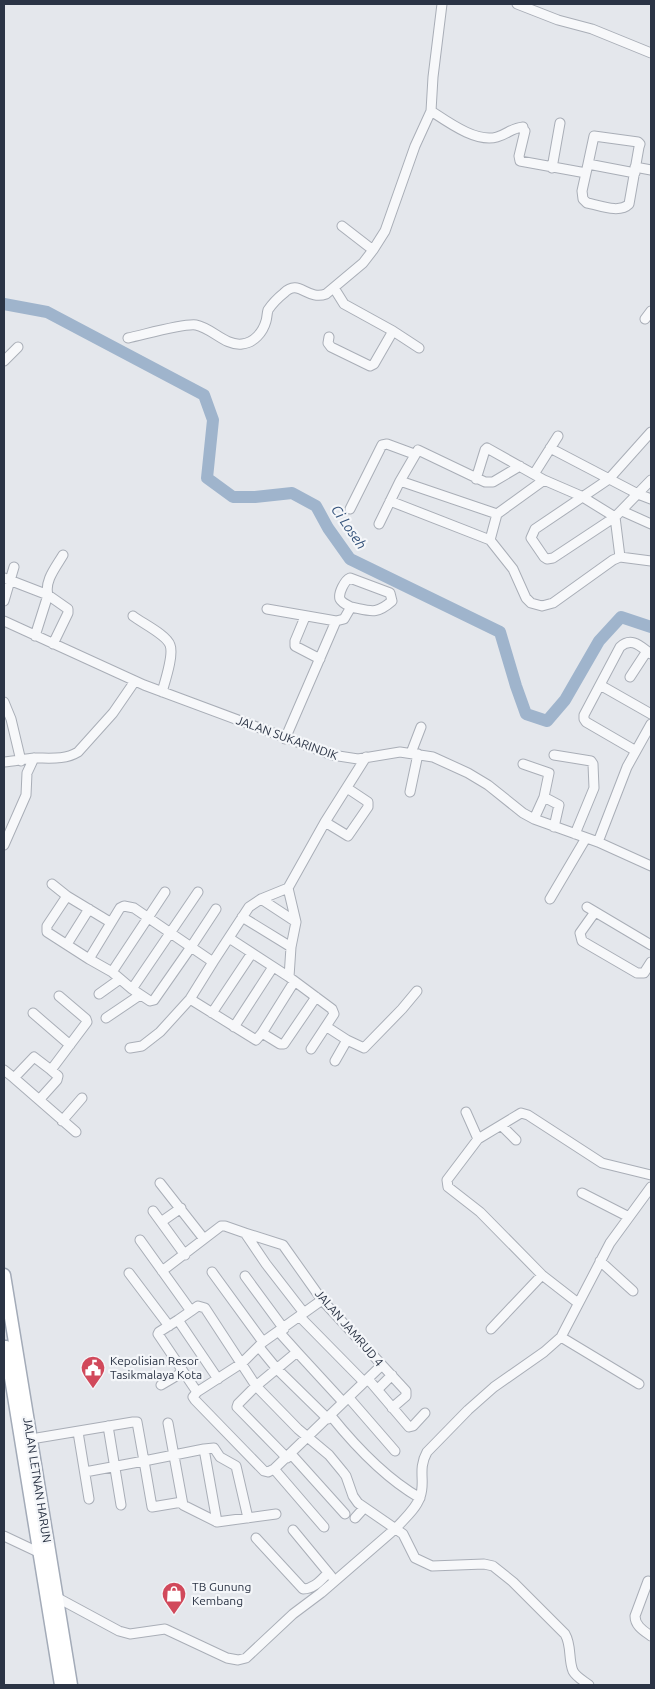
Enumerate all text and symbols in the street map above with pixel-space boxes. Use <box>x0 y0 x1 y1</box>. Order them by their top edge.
water label: Ci Loseh <box>328 502 370 552</box>
street label: JALAN SUKARINDIK <box>235 713 340 762</box>
street label: JALAN JAMRUD 4 <box>313 1287 386 1369</box>
place label: Kepolisian Resor Tasikmalaya Kota <box>110 1354 202 1381</box>
public building icon: Kepolisian Resor Tasikmalaya Kota <box>80 1355 106 1389</box>
street label: JALAN LETNAN HARUN <box>21 1416 54 1544</box>
place label: TB Gunung Kembang <box>192 1580 251 1607</box>
shop icon: TB Gunung Kembang <box>161 1581 187 1615</box>

